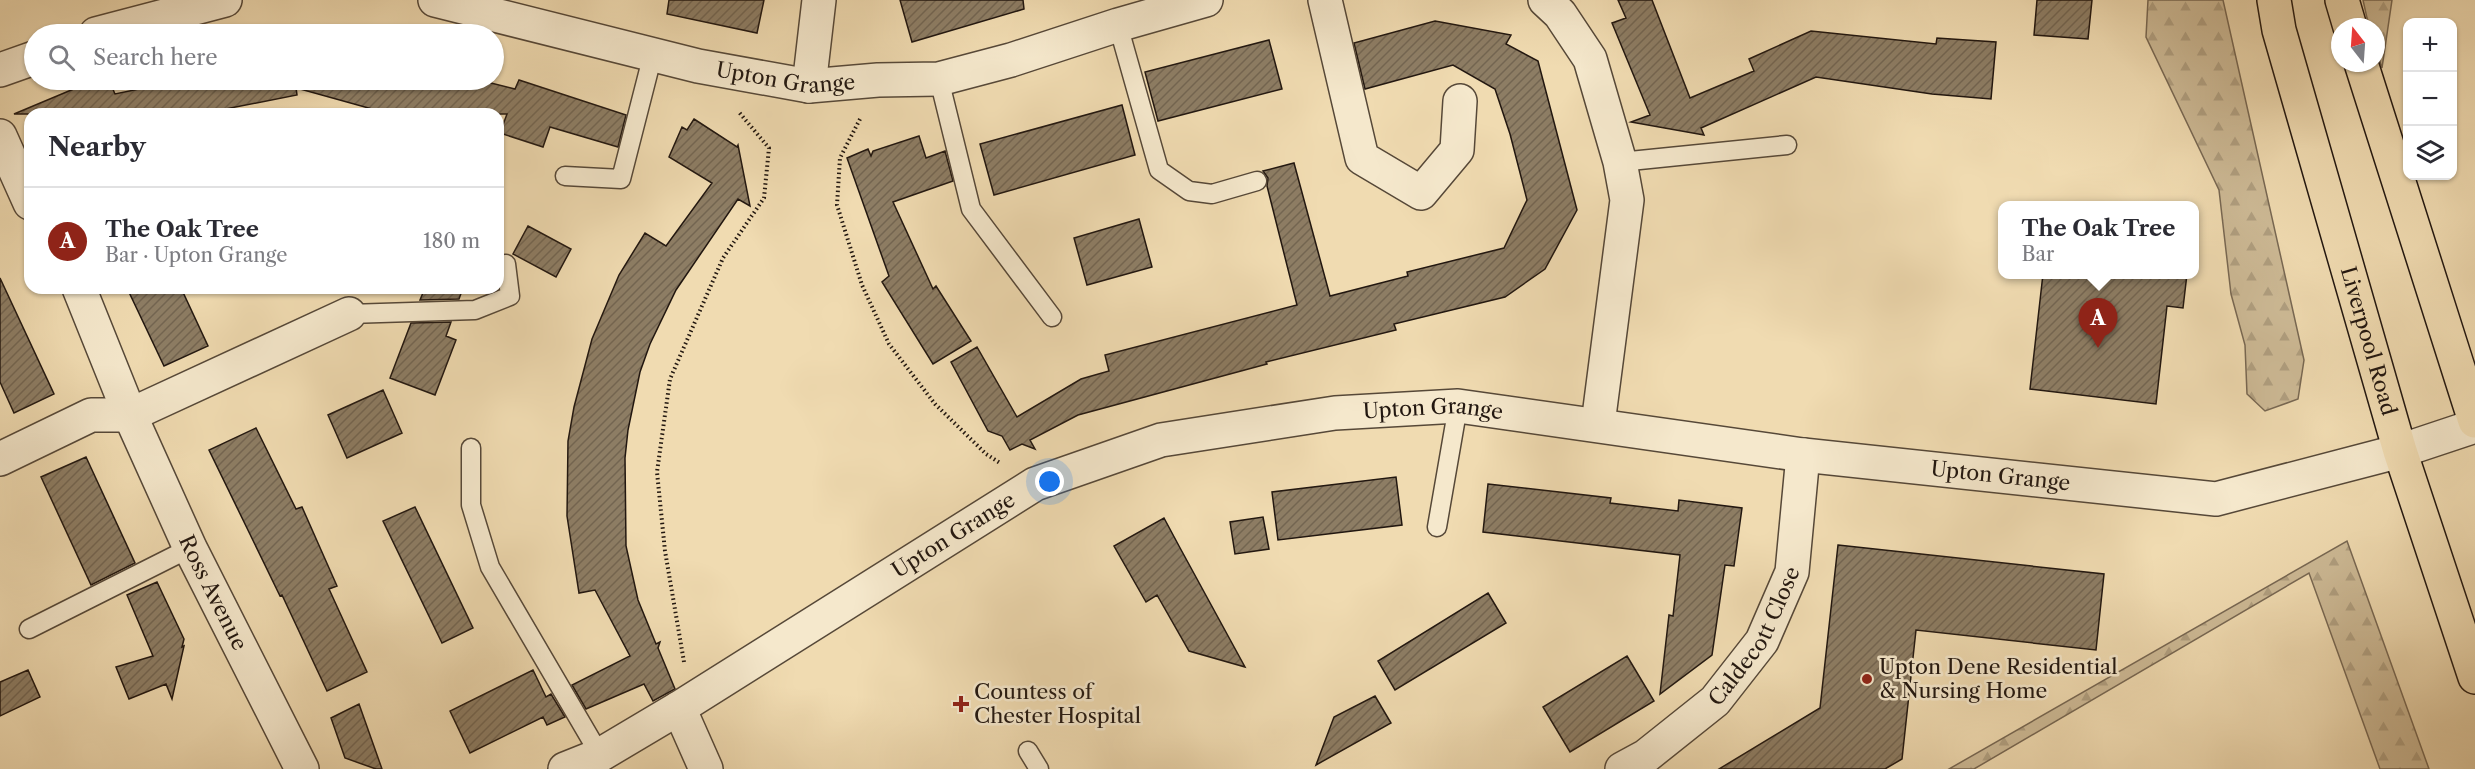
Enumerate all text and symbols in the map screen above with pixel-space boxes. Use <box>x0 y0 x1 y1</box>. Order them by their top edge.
north arrow <box>2331 18 2385 72</box>
map controls <box>2403 18 2457 180</box>
button: + <box>2403 18 2457 72</box>
search box <box>24 24 504 90</box>
icon: search <box>45 41 78 74</box>
text: Search here <box>93 44 218 71</box>
street label: Upton Grange <box>714 57 856 98</box>
button: − <box>2403 72 2457 126</box>
button: layers <box>2403 126 2457 180</box>
text: Nearby <box>48 131 146 163</box>
popup <box>1998 201 2199 279</box>
text: The Oak Tree <box>2022 215 2175 242</box>
text: The Oak Tree <box>105 216 259 243</box>
text: A <box>60 229 75 253</box>
text: 180 m <box>423 229 480 253</box>
text: Bar <box>2022 242 2055 266</box>
text: Bar · Upton Grange <box>105 243 287 267</box>
street label: Liverpool Road <box>2336 263 2402 418</box>
pin: A <box>2078 298 2118 348</box>
street label: Upton Grange <box>1362 393 1505 424</box>
street label: Upton Grange <box>1929 456 2072 495</box>
your location <box>1035 467 1064 496</box>
street label: Upton Grange <box>887 487 1019 583</box>
street label: Ross Avenue <box>174 531 253 654</box>
street label: Caldecott Close <box>1703 563 1805 711</box>
place label: Upton Dene Residential & Nursing Home <box>1879 654 2117 703</box>
marker: Upton Dene Residential & Nursing Home <box>1860 672 1874 686</box>
place label: Countess of Chester Hospital <box>974 679 1141 728</box>
marker: Countess of Chester Hospital <box>952 695 970 713</box>

